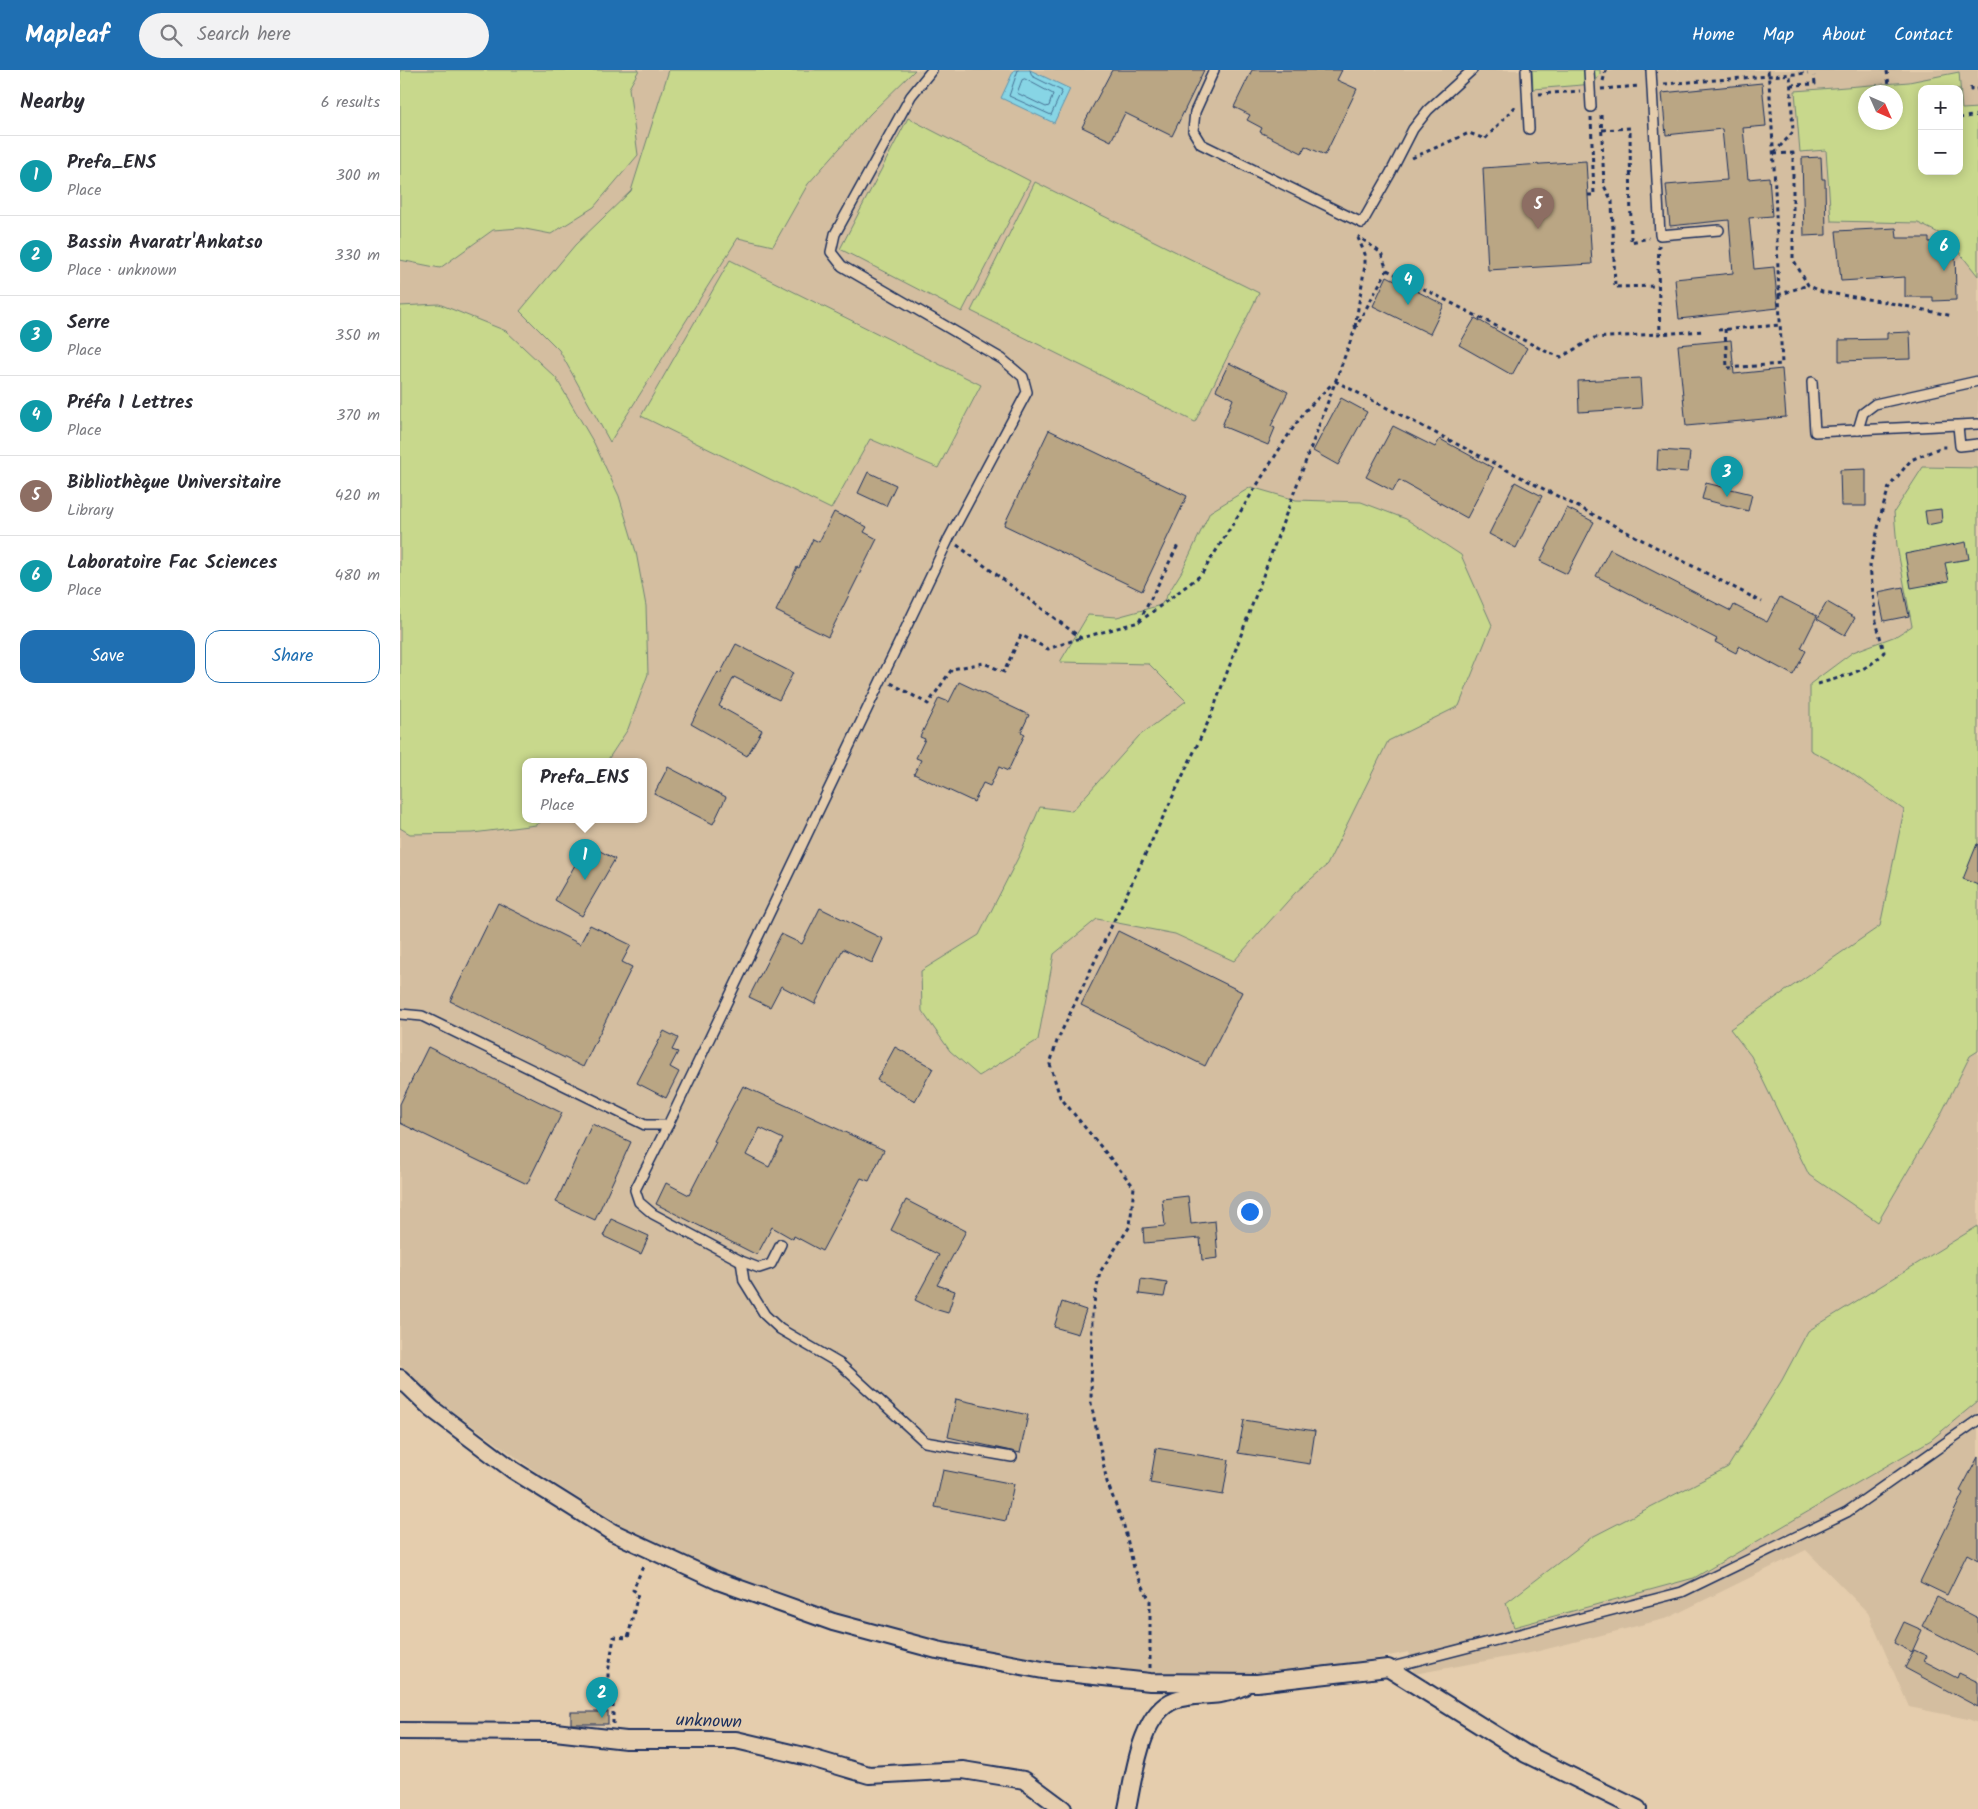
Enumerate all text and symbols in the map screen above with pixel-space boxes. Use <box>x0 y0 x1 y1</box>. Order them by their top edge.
search box <box>139 13 489 58</box>
text: Mapleaf <box>25 16 109 55</box>
text: Search here <box>197 20 291 50</box>
icon: search <box>157 21 185 49</box>
text: Home <box>1692 21 1735 50</box>
text: Map <box>1763 21 1794 50</box>
text: About <box>1822 21 1866 50</box>
text: Contact <box>1894 21 1953 50</box>
north arrow <box>1858 85 1903 130</box>
map controls <box>1918 85 1963 175</box>
button: + <box>1918 85 1963 130</box>
text: Nearby <box>20 86 85 119</box>
text: 6 results <box>321 90 380 115</box>
button: − <box>1918 130 1963 175</box>
text: Prefa_ENS <box>67 148 156 178</box>
text: 1 <box>34 163 38 188</box>
text: 300 m <box>336 163 380 188</box>
text: Place <box>67 178 101 203</box>
pin: 5 <box>1522 188 1554 229</box>
text: Bassin Avaratr'Ankatso <box>67 228 263 258</box>
pin: 6 <box>1928 230 1960 271</box>
text: 2 <box>31 243 41 268</box>
text: 330 m <box>335 243 380 268</box>
text: Place · unknown <box>67 258 177 283</box>
pin: 4 <box>1392 264 1424 305</box>
text: Serre <box>67 308 110 338</box>
text: 3 <box>32 323 40 348</box>
text: 350 m <box>335 323 380 348</box>
text: Place <box>67 338 101 363</box>
text: Préfa 1 Lettres <box>67 388 193 418</box>
text: 4 <box>32 403 40 428</box>
text: 370 m <box>336 403 380 428</box>
text: Place <box>67 418 101 443</box>
pin: 3 <box>1711 456 1743 497</box>
text: Bibliothèque Universitaire <box>67 468 281 498</box>
text: 5 <box>32 483 40 508</box>
text: 420 m <box>335 483 380 508</box>
text: Library <box>67 498 114 523</box>
text: Laboratoire Fac Sciences <box>67 548 277 578</box>
text: 6 <box>32 563 40 588</box>
text: 480 m <box>334 563 380 588</box>
text: Place <box>67 578 101 603</box>
button: Save <box>20 630 195 683</box>
button: Share <box>205 630 380 683</box>
popup <box>522 758 647 823</box>
text: Prefa_ENS <box>540 763 629 793</box>
text: Place <box>540 793 574 818</box>
pin: 1 <box>569 839 601 880</box>
your location <box>1237 1199 1263 1225</box>
pin: 2 <box>586 1677 618 1718</box>
street label: unknown <box>675 1706 743 1738</box>

